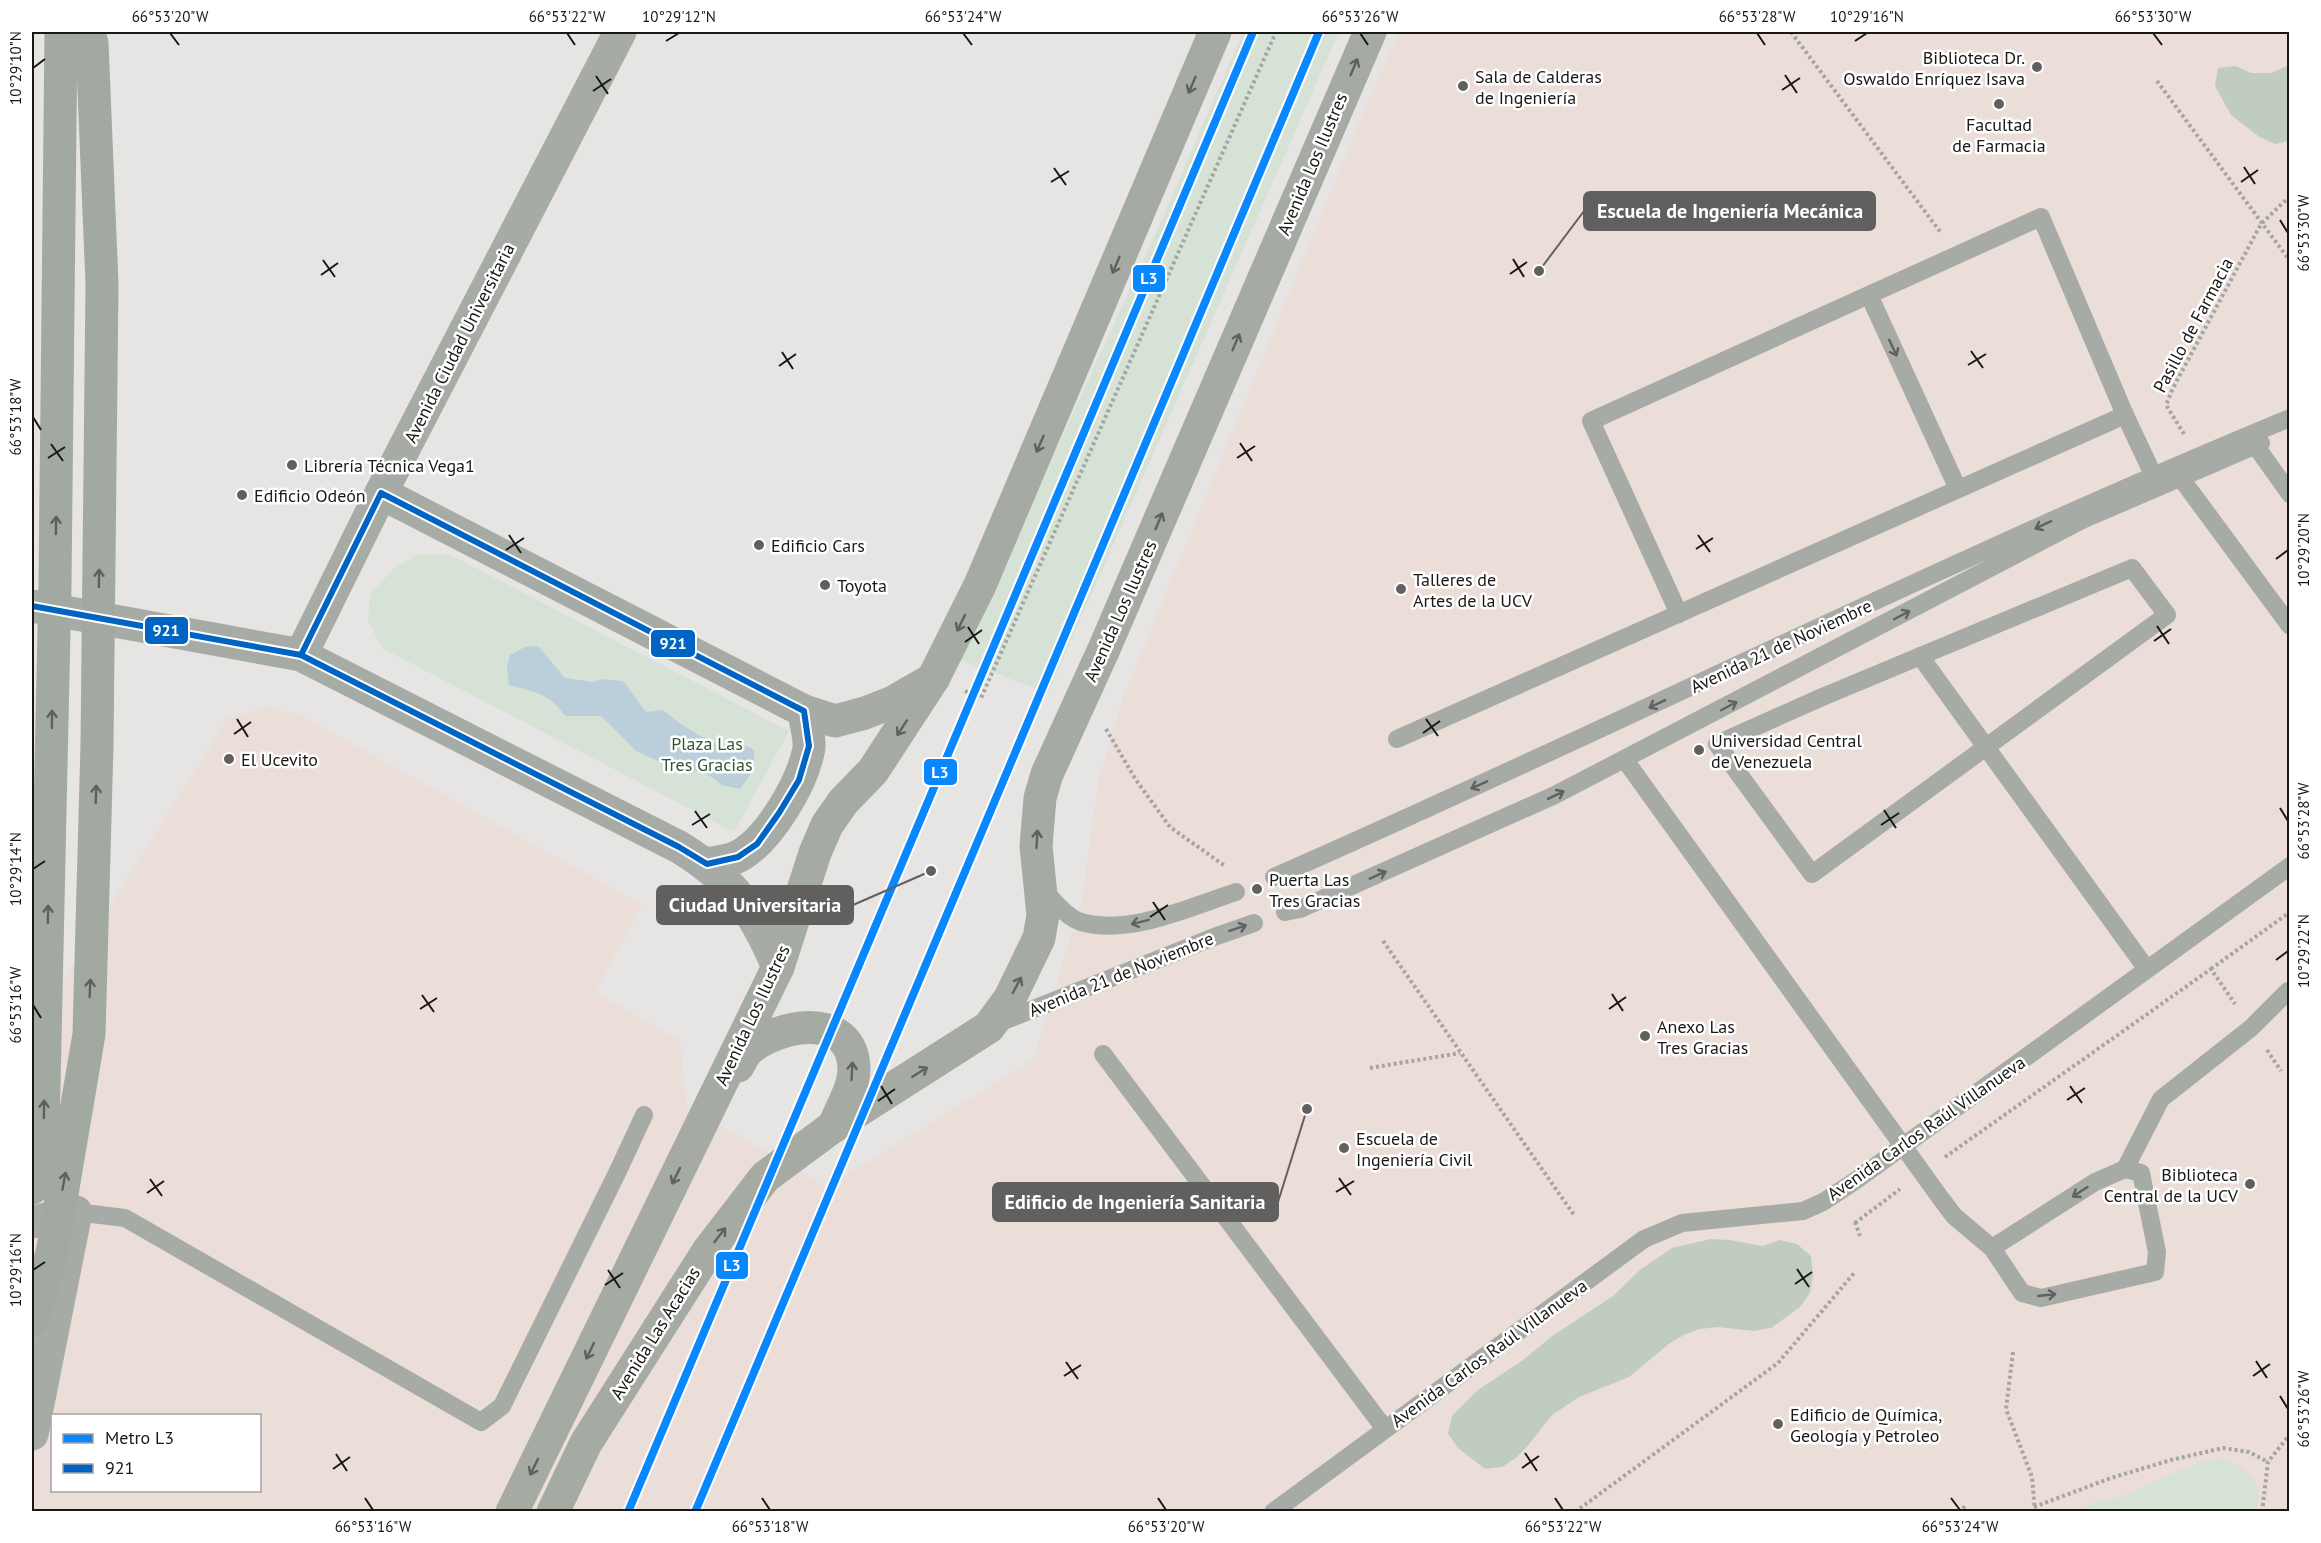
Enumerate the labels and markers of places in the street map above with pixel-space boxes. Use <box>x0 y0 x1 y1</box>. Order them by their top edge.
place label: Biblioteca Dr. Oswaldo Enríquez Isava <box>1843 46 2025 90</box>
marker: Biblioteca Dr. Oswaldo Enríquez Isava <box>2030 60 2044 74</box>
place label: Sala de Calderas de Ingeniería <box>1475 65 1602 109</box>
marker: Sala de Calderas de Ingeniería <box>1456 79 1470 93</box>
marker: Facultad de Farmacia <box>1992 97 2006 111</box>
place label: Facultad de Farmacia <box>1952 113 2046 157</box>
callout: Escuela de Ingeniería Mecánica <box>1584 192 1875 230</box>
place label: Librería Técnica Vega1 <box>304 454 475 477</box>
marker: Librería Técnica Vega1 <box>285 458 299 472</box>
place label: Edificio Odeón <box>254 484 366 507</box>
marker: Edificio Odeón <box>235 488 249 502</box>
place label: Edificio Cars <box>771 534 865 557</box>
marker: Edificio Cars <box>752 538 766 552</box>
place label: Talleres de Artes de la UCV <box>1413 568 1533 612</box>
place label: Toyota <box>837 574 887 597</box>
marker: Toyota <box>818 578 832 592</box>
marker: Talleres de Artes de la UCV <box>1394 582 1408 596</box>
place label: Universidad Central de Venezuela <box>1711 729 1862 773</box>
marker: Universidad Central de Venezuela <box>1692 743 1706 757</box>
place label: El Ucevito <box>241 748 318 771</box>
marker: El Ucevito <box>222 752 236 766</box>
place label: Puerta Las Tres Gracias <box>1269 868 1360 912</box>
marker: Puerta Las Tres Gracias <box>1250 882 1264 896</box>
callout: Ciudad Universitaria <box>657 886 853 924</box>
place label: Anexo Las Tres Gracias <box>1657 1015 1748 1059</box>
marker: Anexo Las Tres Gracias <box>1638 1029 1652 1043</box>
place label: Escuela de Ingeniería Civil <box>1356 1127 1473 1171</box>
marker: Escuela de Ingeniería Civil <box>1337 1141 1351 1155</box>
place label: Biblioteca Central de la UCV <box>2104 1163 2239 1207</box>
marker: Biblioteca Central de la UCV <box>2243 1177 2257 1191</box>
callout: Edificio de Ingeniería Sanitaria <box>993 1183 1278 1221</box>
place label: Edificio de Química, Geología y Petroleo <box>1790 1403 1942 1447</box>
marker: Edificio de Química, Geología y Petroleo <box>1771 1417 1785 1431</box>

